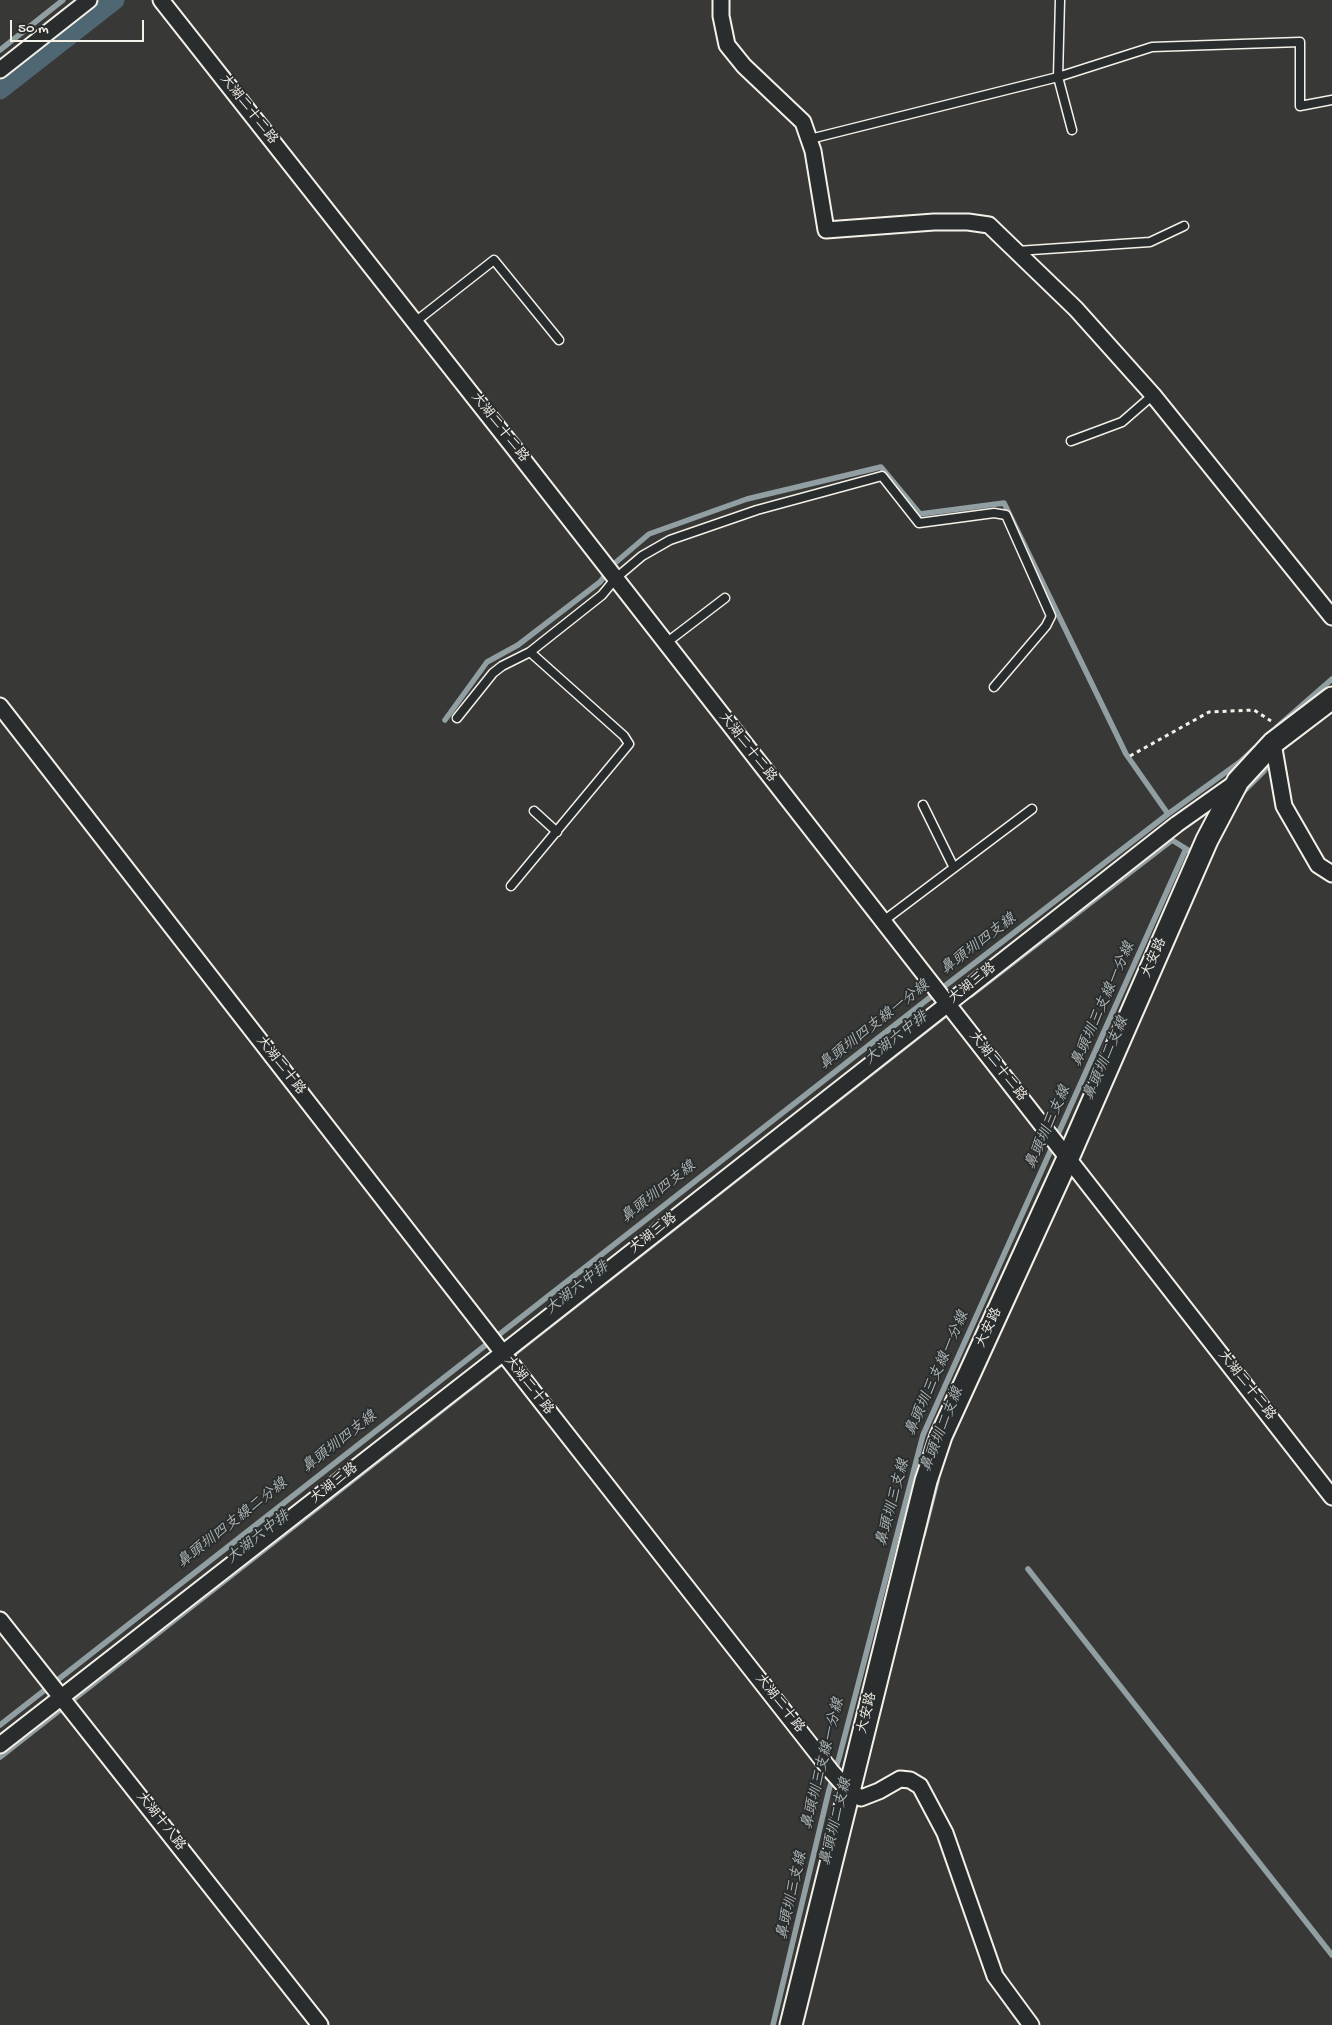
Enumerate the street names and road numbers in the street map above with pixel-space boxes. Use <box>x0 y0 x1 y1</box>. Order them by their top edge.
street label: 大湖二十二路 <box>216 72 280 148</box>
street label: 大湖二十二路 <box>467 390 531 466</box>
street label: 大湖二十二路 <box>715 710 779 786</box>
street label: 大安路 <box>1139 935 1171 981</box>
street label: 大湖三路 <box>946 960 1000 1008</box>
street label: 大湖二十二路 <box>965 1029 1029 1105</box>
street label: 大湖二十路 <box>252 1033 308 1099</box>
street label: 大湖三路 <box>627 1210 681 1258</box>
street label: 大安路 <box>974 1305 1006 1351</box>
street label: 大湖二十二路 <box>1214 1348 1278 1424</box>
street label: 大湖二十路 <box>500 1353 556 1419</box>
street label: 大湖三路 <box>308 1460 362 1508</box>
street label: 大湖二十路 <box>751 1671 807 1737</box>
street label: 大安路 <box>855 1691 881 1735</box>
street label: 大湖十八路 <box>132 1789 188 1855</box>

